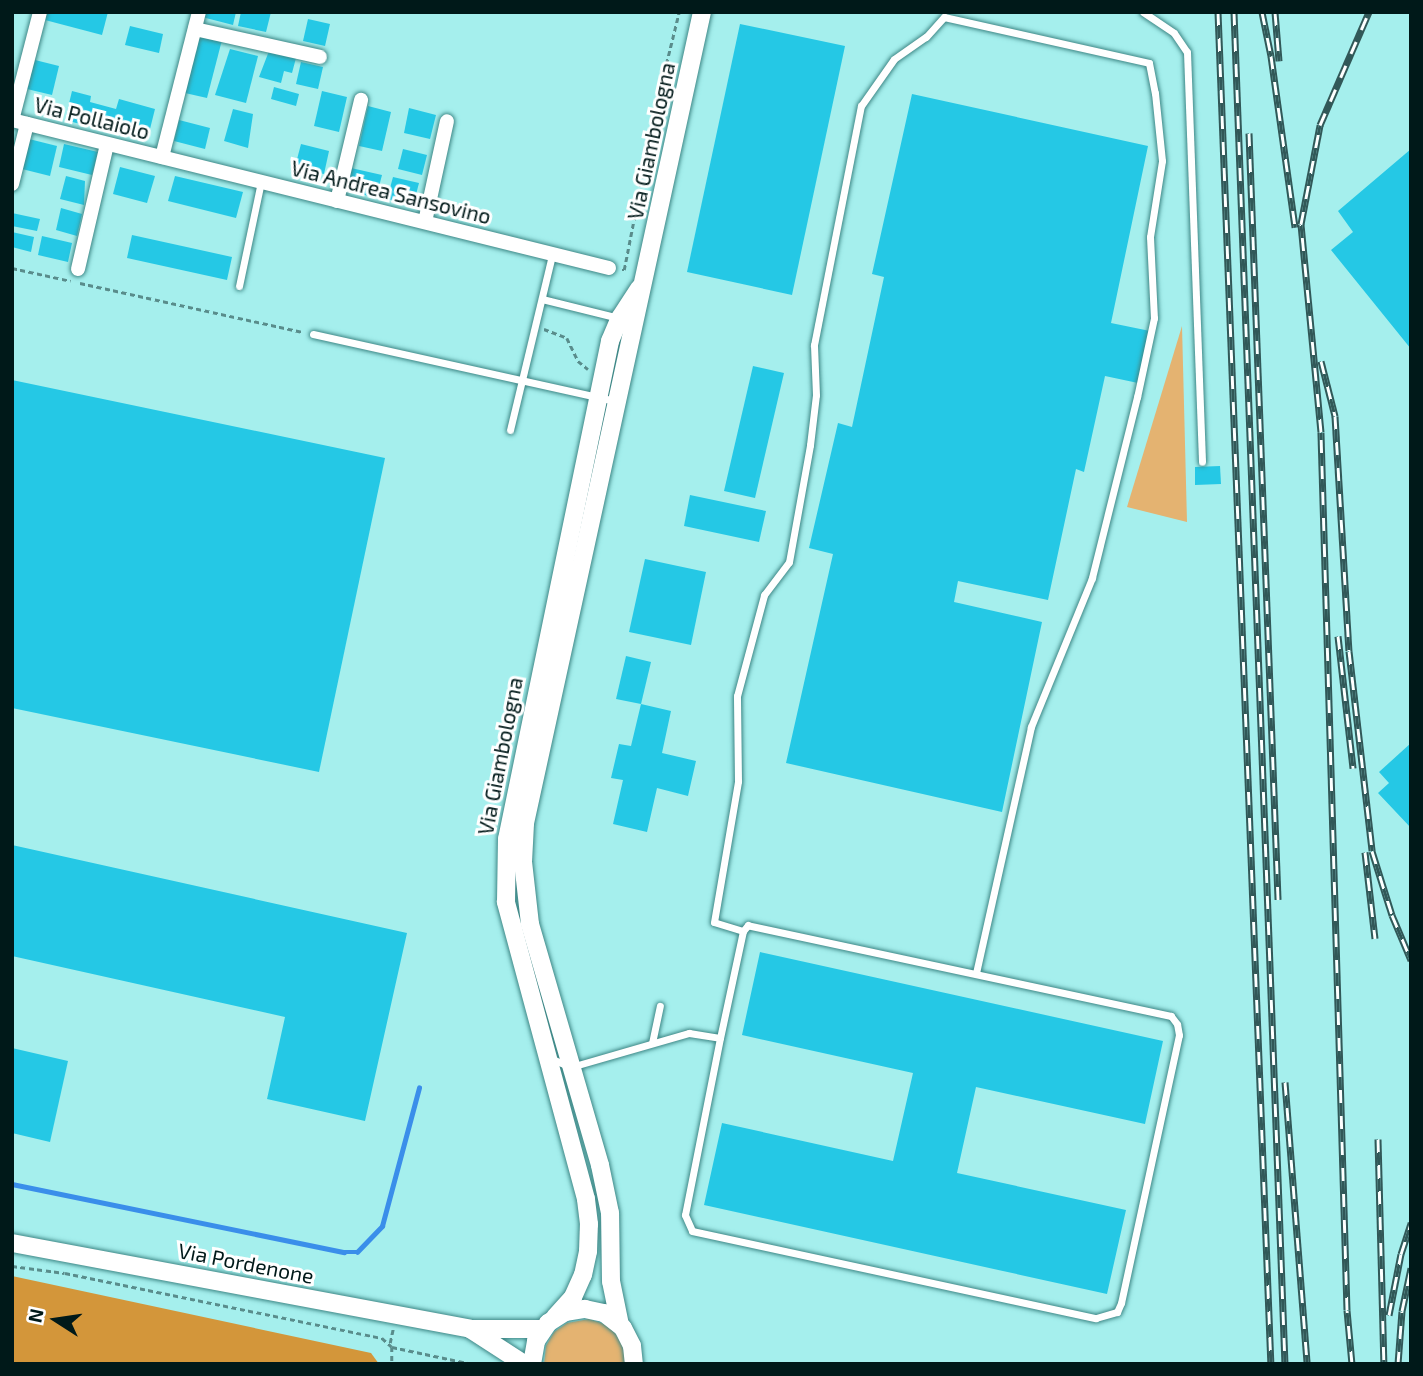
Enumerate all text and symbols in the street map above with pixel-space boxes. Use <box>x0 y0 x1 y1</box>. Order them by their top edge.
street label: Via Giambologna <box>622 60 680 222</box>
street label: Via Pollaiolo <box>32 92 152 144</box>
street label: Via Andrea Sansovino <box>288 155 494 229</box>
street label: Via Giambologna <box>472 675 528 837</box>
street label: Via Pordenone <box>176 1238 316 1288</box>
north arrow <box>21 1285 91 1355</box>
text: N <box>22 1306 48 1325</box>

